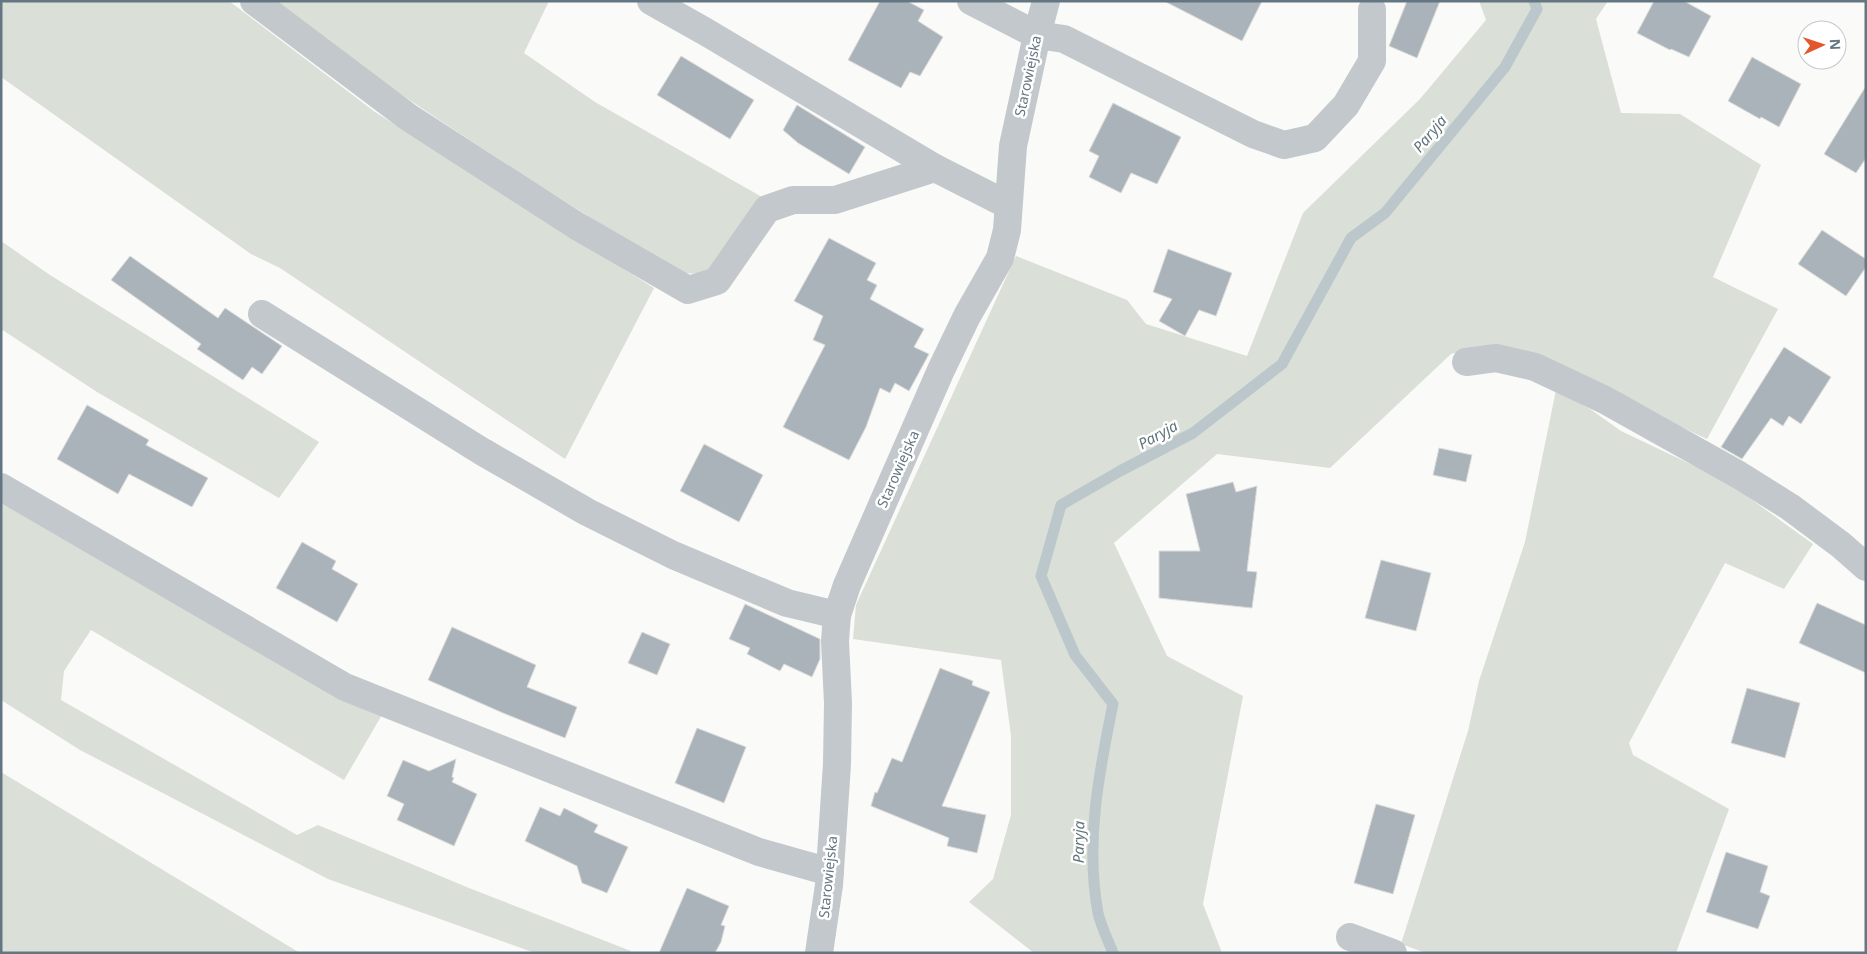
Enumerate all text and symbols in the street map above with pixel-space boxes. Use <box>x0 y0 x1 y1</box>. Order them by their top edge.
north arrow <box>1797 20 1847 70</box>
street label: Starowiejska <box>1010 34 1045 118</box>
text: N <box>1826 38 1845 50</box>
water label: Paryja <box>1408 110 1451 156</box>
water label: Paryja <box>1134 415 1181 453</box>
street label: Starowiejska <box>872 427 923 510</box>
water label: Paryja <box>1068 820 1088 863</box>
street label: Starowiejska <box>814 835 841 919</box>

